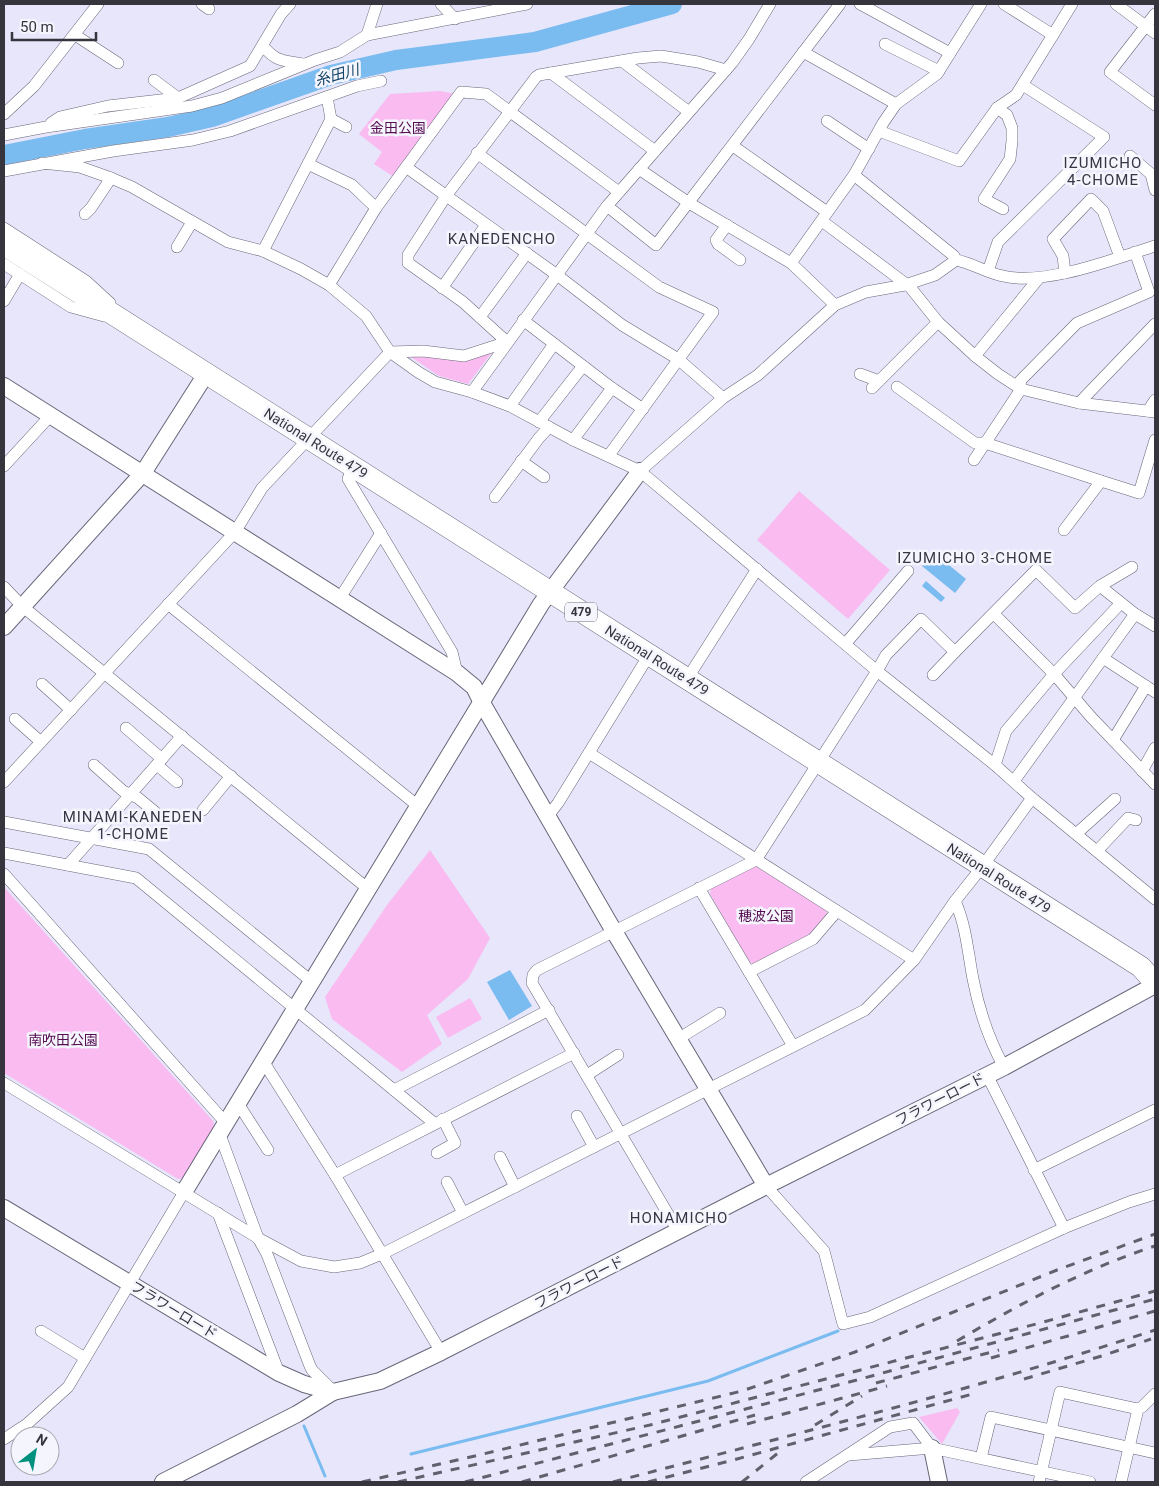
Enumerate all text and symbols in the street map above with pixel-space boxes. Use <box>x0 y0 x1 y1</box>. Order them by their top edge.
scale bar <box>12 10 96 42</box>
text: 50 m <box>20 18 54 36</box>
water label: 糸田川 <box>313 60 363 90</box>
park label: 金田公園 <box>370 120 426 136</box>
district label: IZUMICHO 4-CHOME <box>1064 154 1142 189</box>
district label: KANEDENCHO <box>448 230 556 248</box>
street label: National Route 479 <box>261 405 371 481</box>
district label: IZUMICHO 3-CHOME <box>897 549 1053 567</box>
road number: 479 <box>565 602 597 622</box>
street label: National Route 479 <box>602 622 712 698</box>
district label: MINAMI-KANEDEN 1-CHOME <box>63 808 203 843</box>
street label: National Route 479 <box>944 840 1054 916</box>
park label: 穂波公園 <box>738 908 794 924</box>
park label: 南吹田公園 <box>28 1032 98 1048</box>
street label: フラワーロード <box>893 1070 987 1128</box>
district label: HONAMICHO <box>630 1209 728 1227</box>
street label: フラワーロード <box>532 1253 626 1311</box>
street label: フラワーロード <box>128 1278 220 1342</box>
north arrow <box>10 1426 60 1476</box>
text: N <box>33 1430 50 1449</box>

